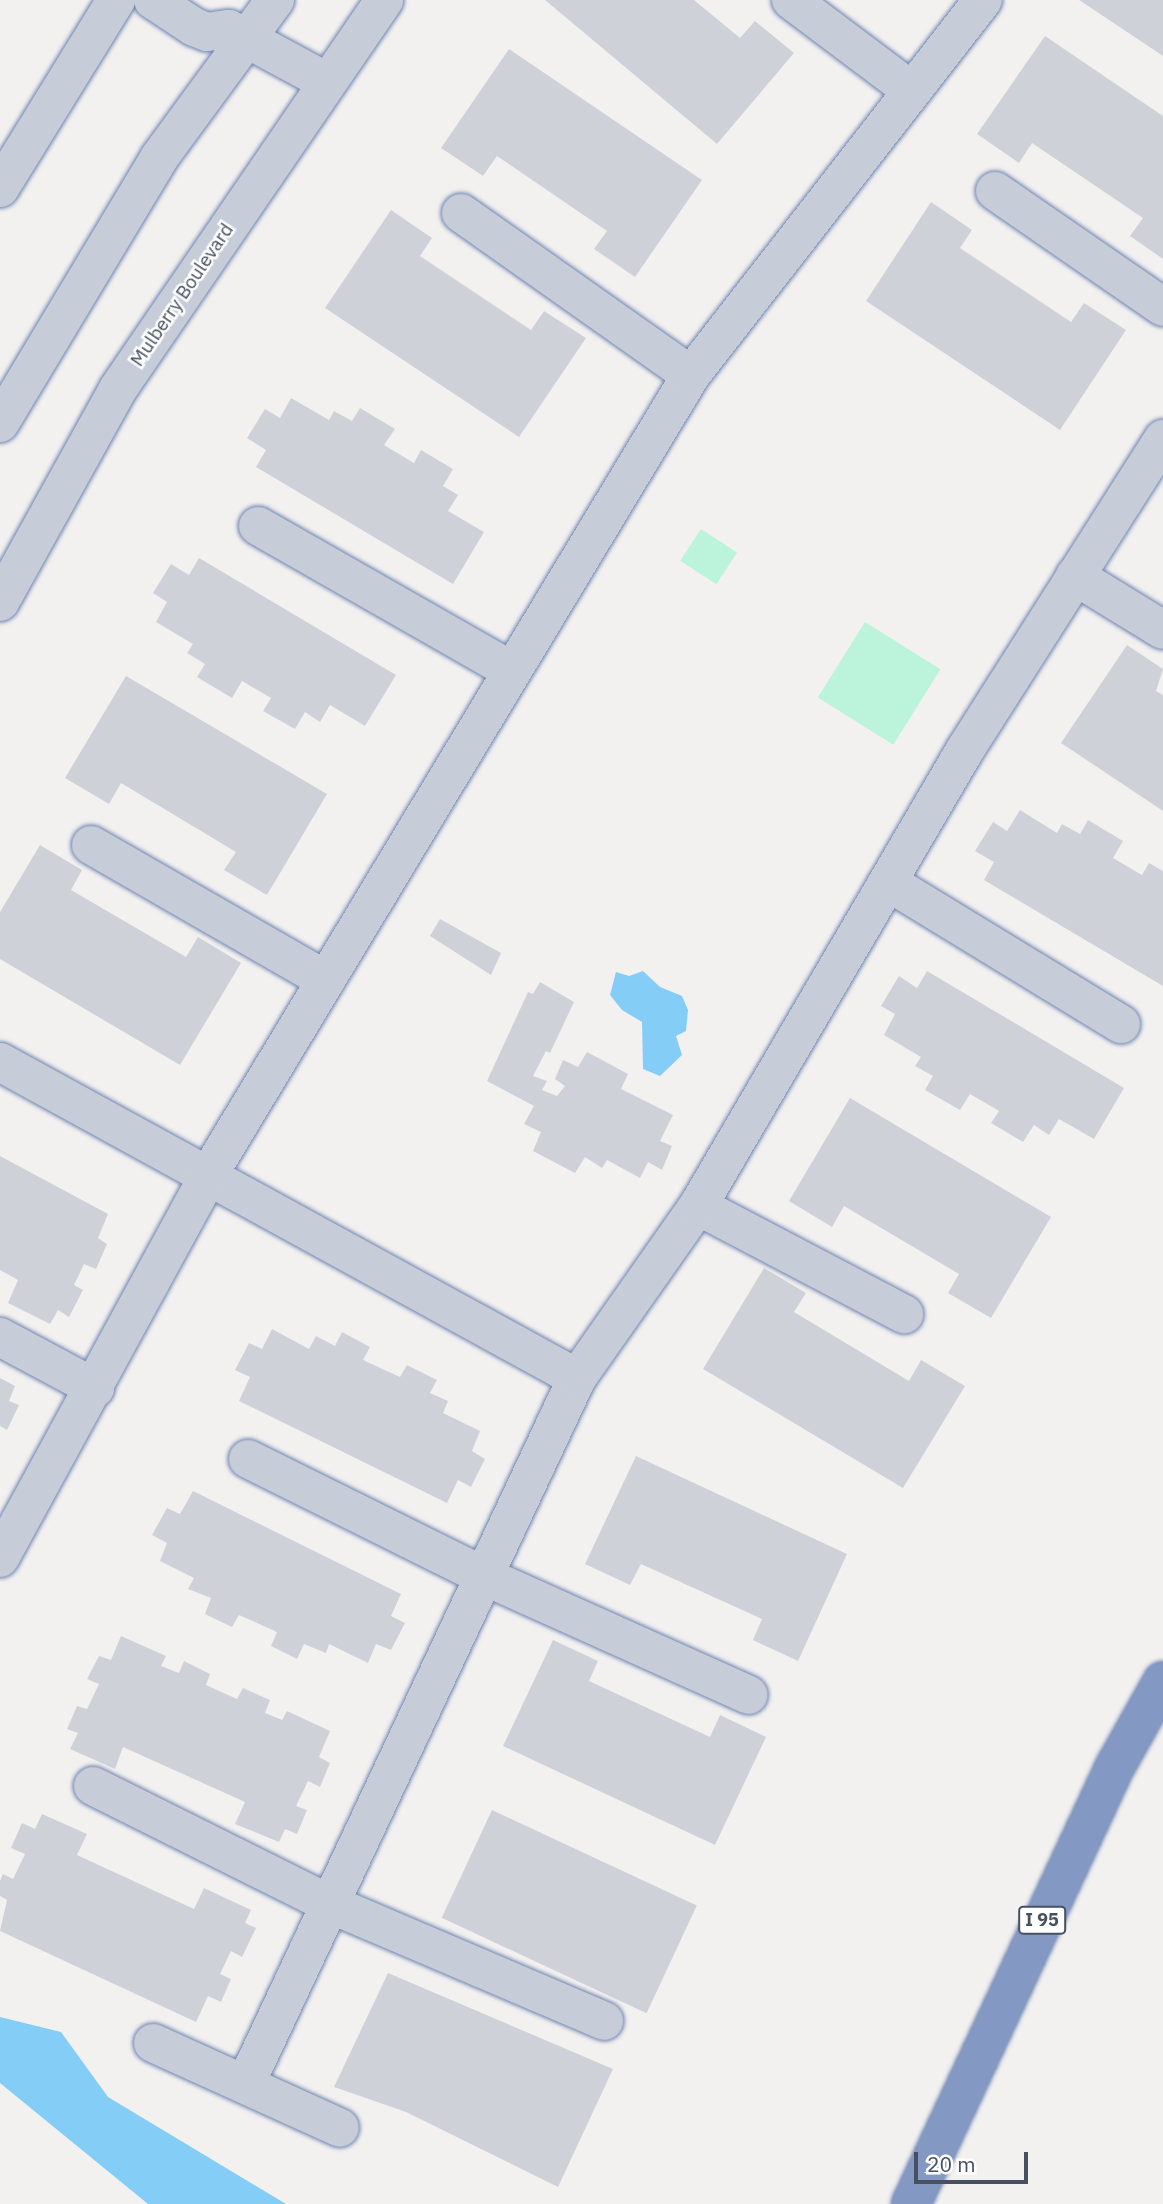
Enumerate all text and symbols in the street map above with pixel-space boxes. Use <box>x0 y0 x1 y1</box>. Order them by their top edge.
street label: Mulberry Boulevard <box>126 219 238 371</box>
road number: I 95 <box>1018 1906 1066 1934</box>
scale bar <box>918 2138 1032 2182</box>
text: 20 m <box>927 2150 976 2178</box>

